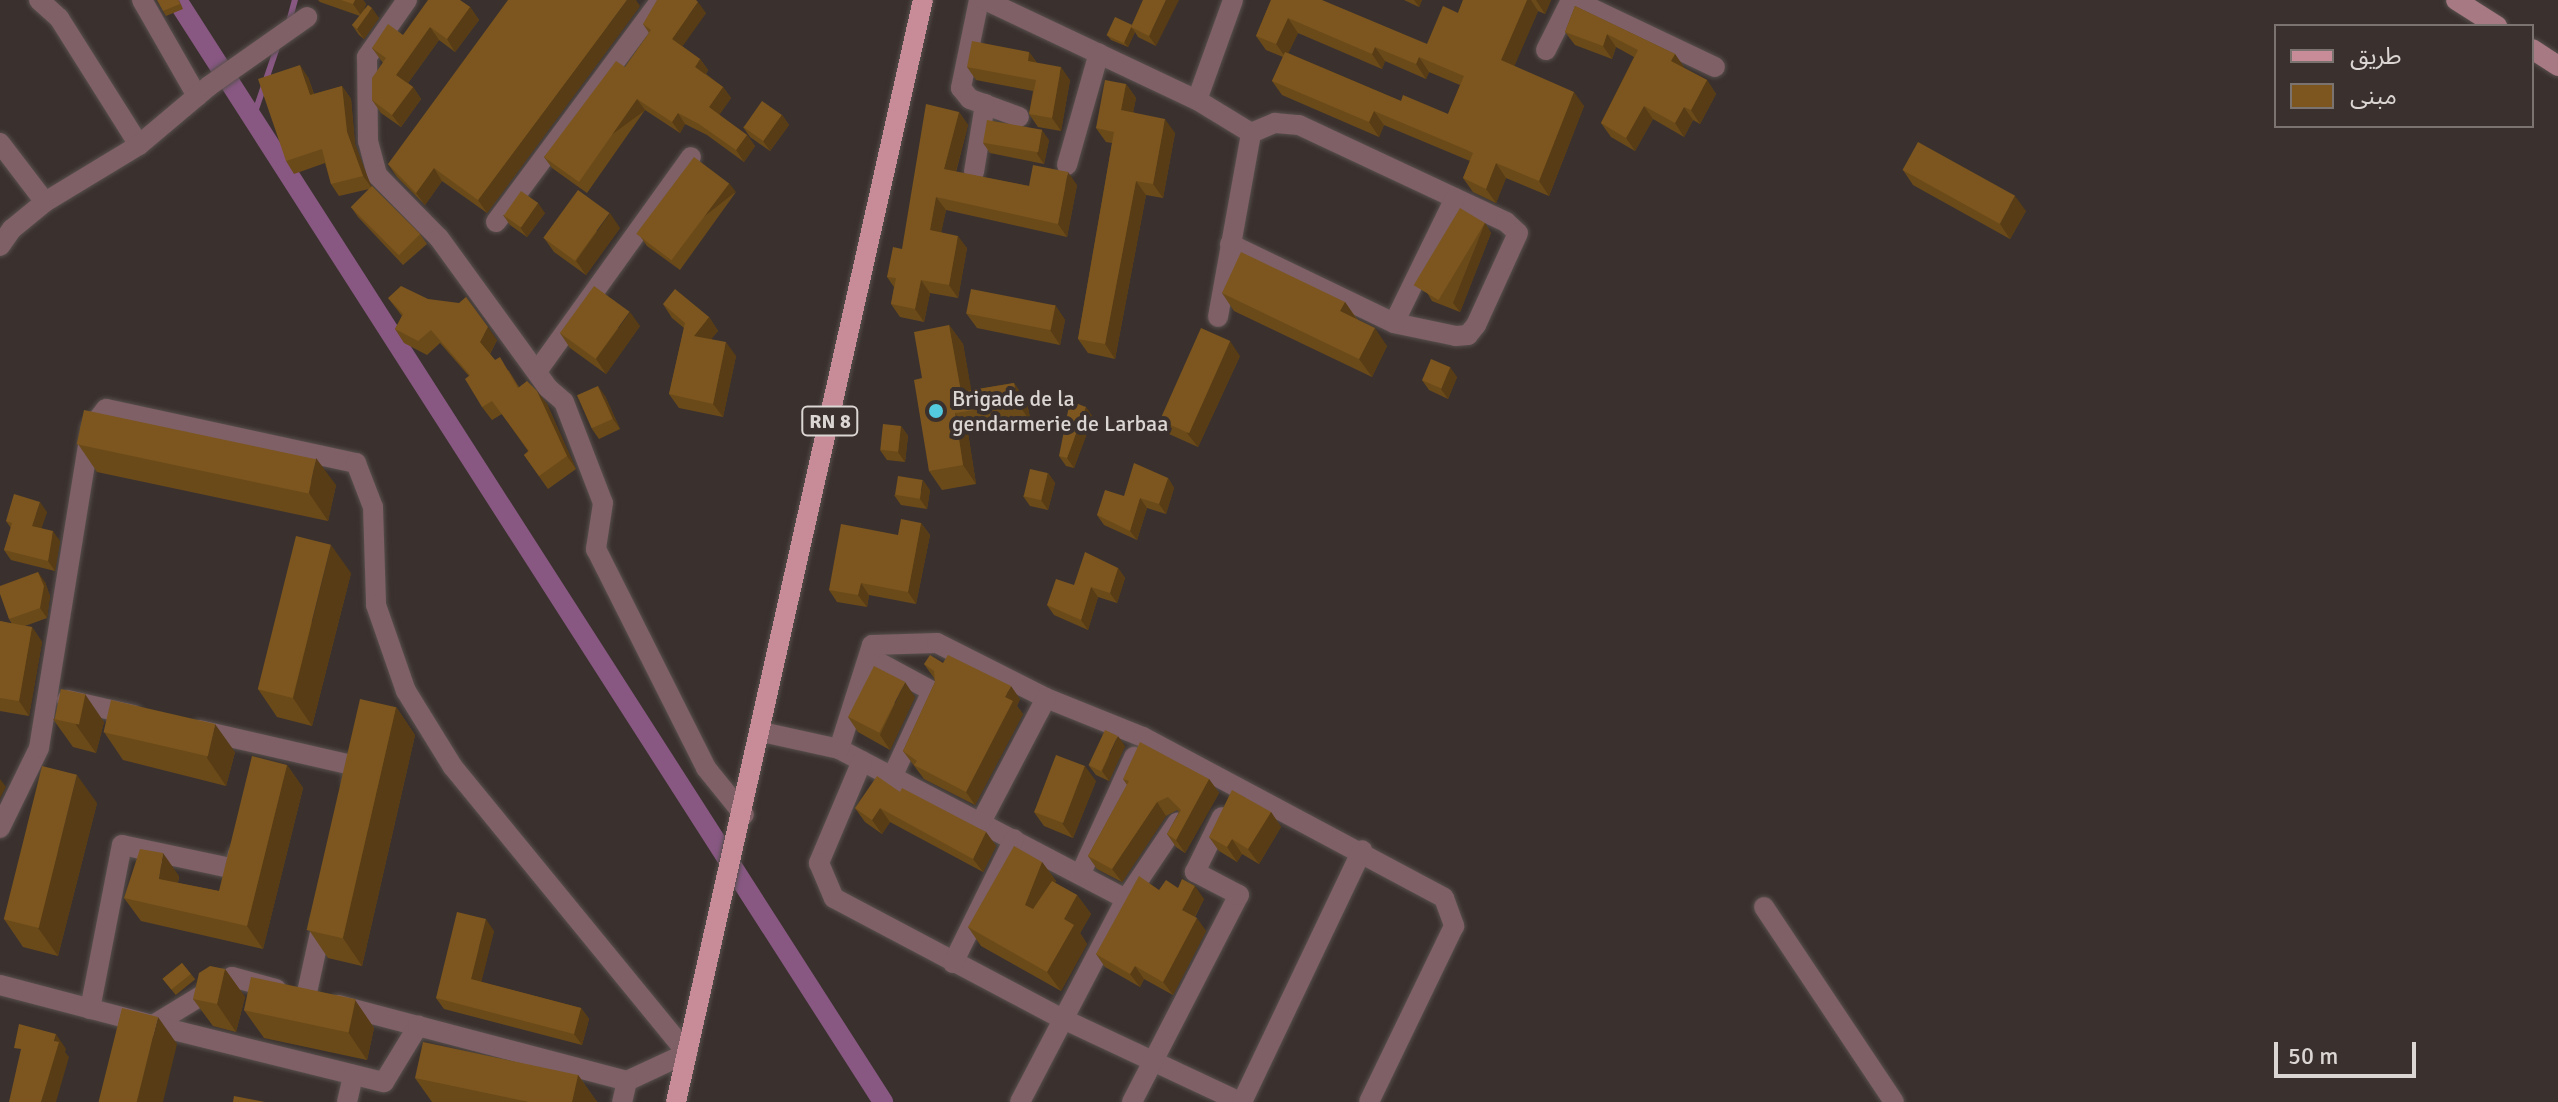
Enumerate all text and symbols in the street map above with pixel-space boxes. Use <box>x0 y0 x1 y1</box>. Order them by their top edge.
legend <box>2274 24 2534 128</box>
text: طريق <box>2350 41 2402 71</box>
text: مبنى <box>2350 81 2397 111</box>
place label: Brigade de la gendarmerie de Larbaa <box>952 385 1168 436</box>
marker: Brigade de la gendarmerie de Larbaa <box>927 402 945 420</box>
road number: RN 8 <box>800 405 860 437</box>
scale bar <box>2278 1026 2420 1076</box>
text: 50 m <box>2288 1041 2338 1071</box>

